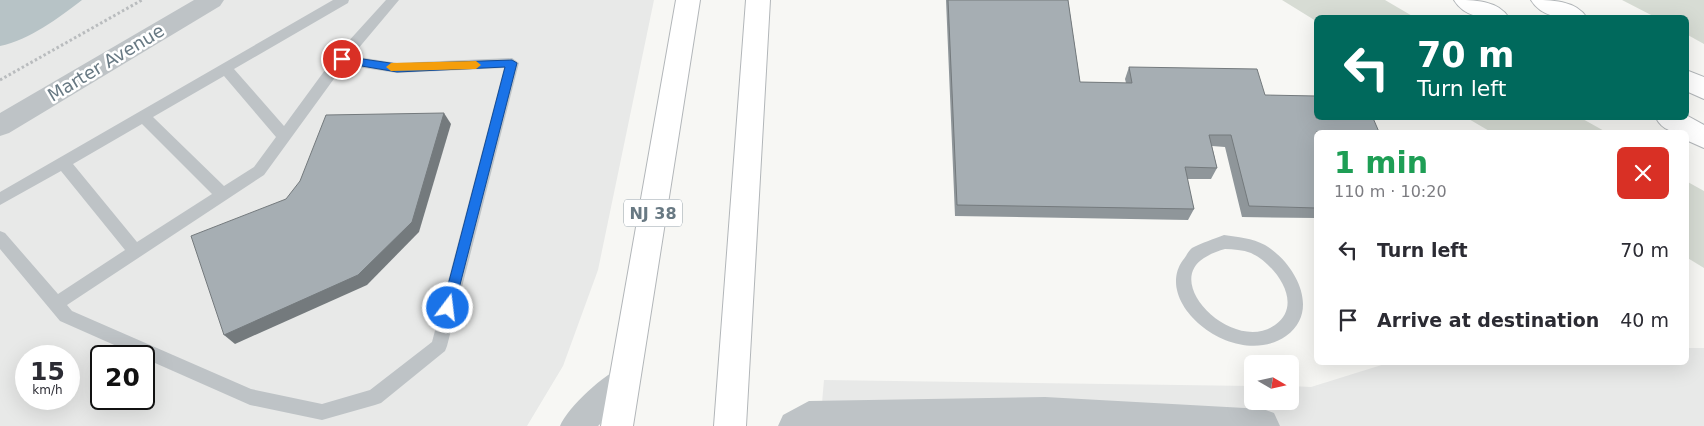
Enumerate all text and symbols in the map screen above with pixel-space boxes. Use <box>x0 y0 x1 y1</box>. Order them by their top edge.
street label: Marter Avenue <box>44 20 168 106</box>
icon: left <box>1334 35 1399 100</box>
text: 70 m <box>1417 35 1514 75</box>
pin <box>321 38 363 80</box>
icon: arrive <box>328 45 356 73</box>
text: Turn left <box>1417 76 1506 101</box>
text: 1 min <box>1334 145 1428 180</box>
button: close <box>1617 147 1669 199</box>
text: 110 m · 10:20 <box>1334 182 1447 201</box>
road number: NJ 38 <box>624 200 682 227</box>
icon: left <box>1334 236 1362 264</box>
text: Turn left <box>1377 239 1468 261</box>
text: 70 m <box>1620 239 1669 261</box>
position arrow <box>421 281 473 333</box>
icon: arrive <box>1334 306 1362 334</box>
text: Arrive at destination <box>1377 309 1599 331</box>
text: 40 m <box>1620 309 1669 331</box>
speed limit sign: 20 <box>90 345 155 410</box>
north arrow <box>1244 355 1299 410</box>
map controls <box>1244 355 1299 410</box>
text: 15 <box>30 357 65 386</box>
text: km/h <box>32 383 63 397</box>

